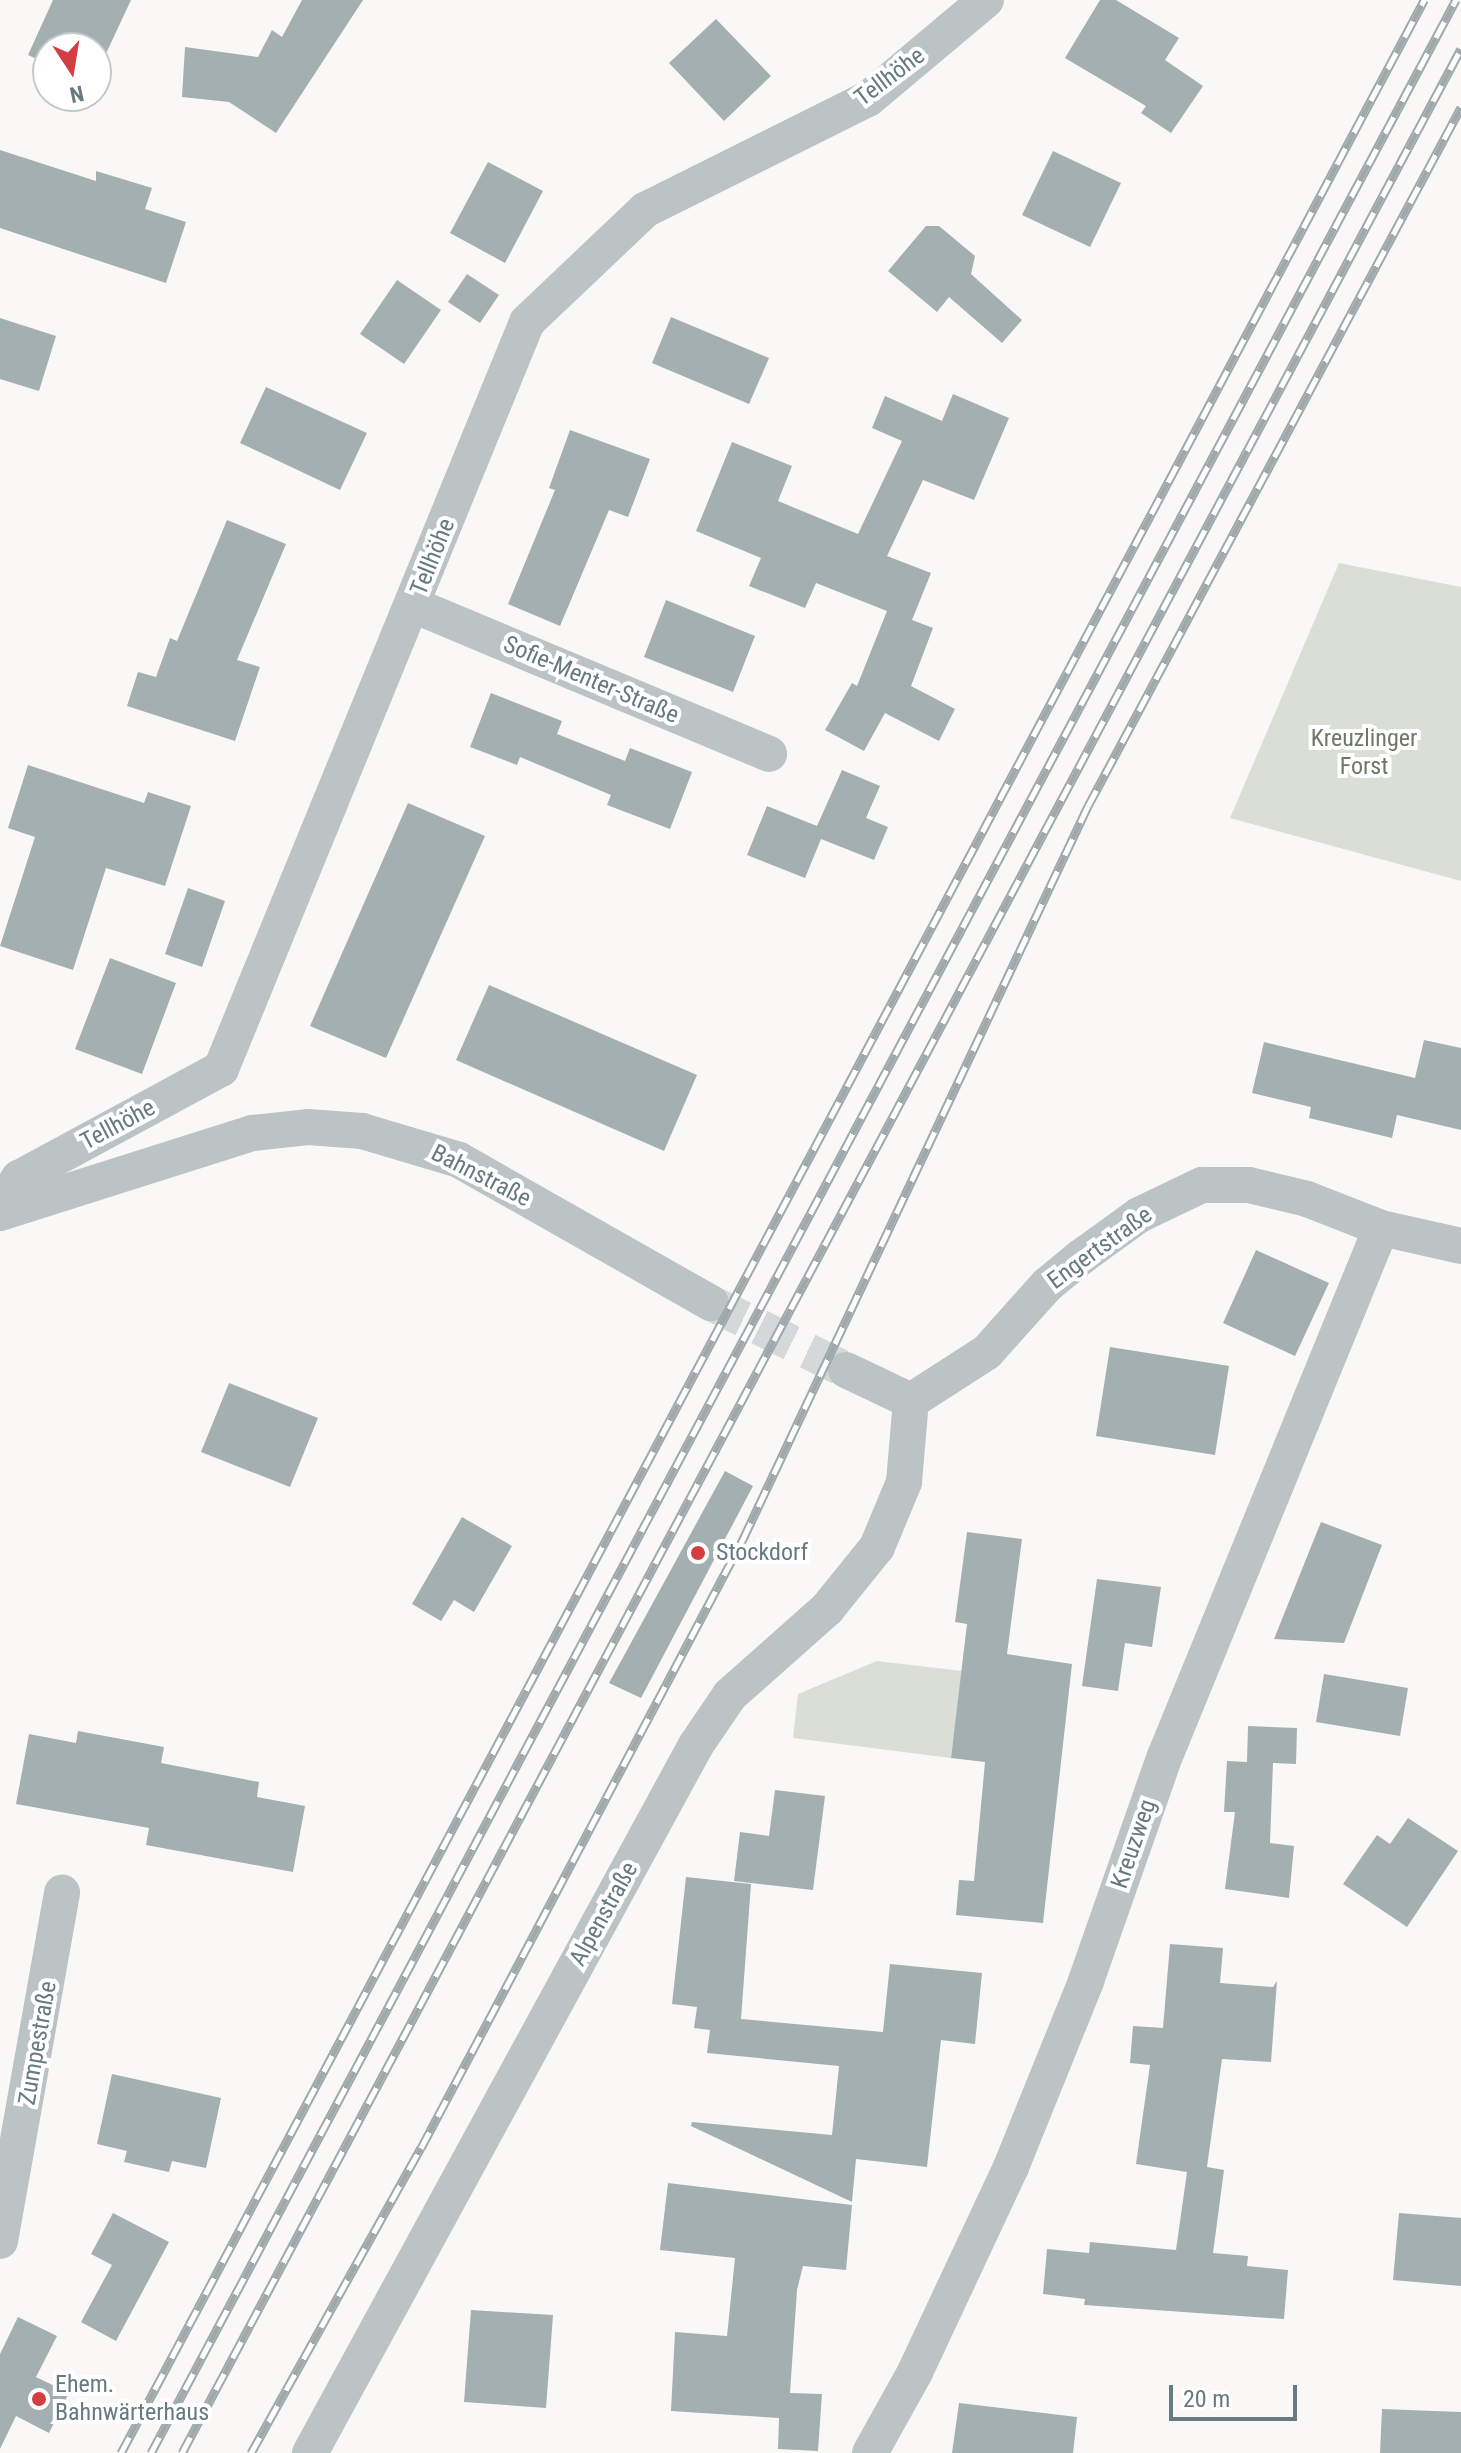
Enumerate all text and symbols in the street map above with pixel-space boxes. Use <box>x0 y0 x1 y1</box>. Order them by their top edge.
north arrow <box>32 32 112 112</box>
street label: Tellhöhe <box>849 41 931 113</box>
text: N <box>67 80 86 108</box>
street label: Tellhöhe <box>405 514 461 600</box>
street label: Sofie-Menter-Straße <box>499 630 683 730</box>
park label: Kreuzlinger Forst <box>1311 725 1417 781</box>
street label: Tellhöhe <box>76 1093 160 1157</box>
street label: Bahnstraße <box>426 1139 536 1213</box>
street label: Engertstraße <box>1042 1201 1158 1295</box>
place label: Stockdorf <box>716 1539 808 1567</box>
marker: Stockdorf <box>687 1542 709 1564</box>
street label: Kreuzweg <box>1105 1796 1163 1892</box>
street label: Alpenstraße <box>564 1857 644 1971</box>
street label: Zumpestraße <box>13 1979 63 2107</box>
scale bar <box>1173 2369 1301 2419</box>
place label: Ehem. Bahnwärterhaus <box>55 2371 209 2427</box>
text: 20 m <box>1183 2385 1230 2413</box>
marker: Ehem. Bahnwärterhaus <box>30 2390 48 2408</box>

